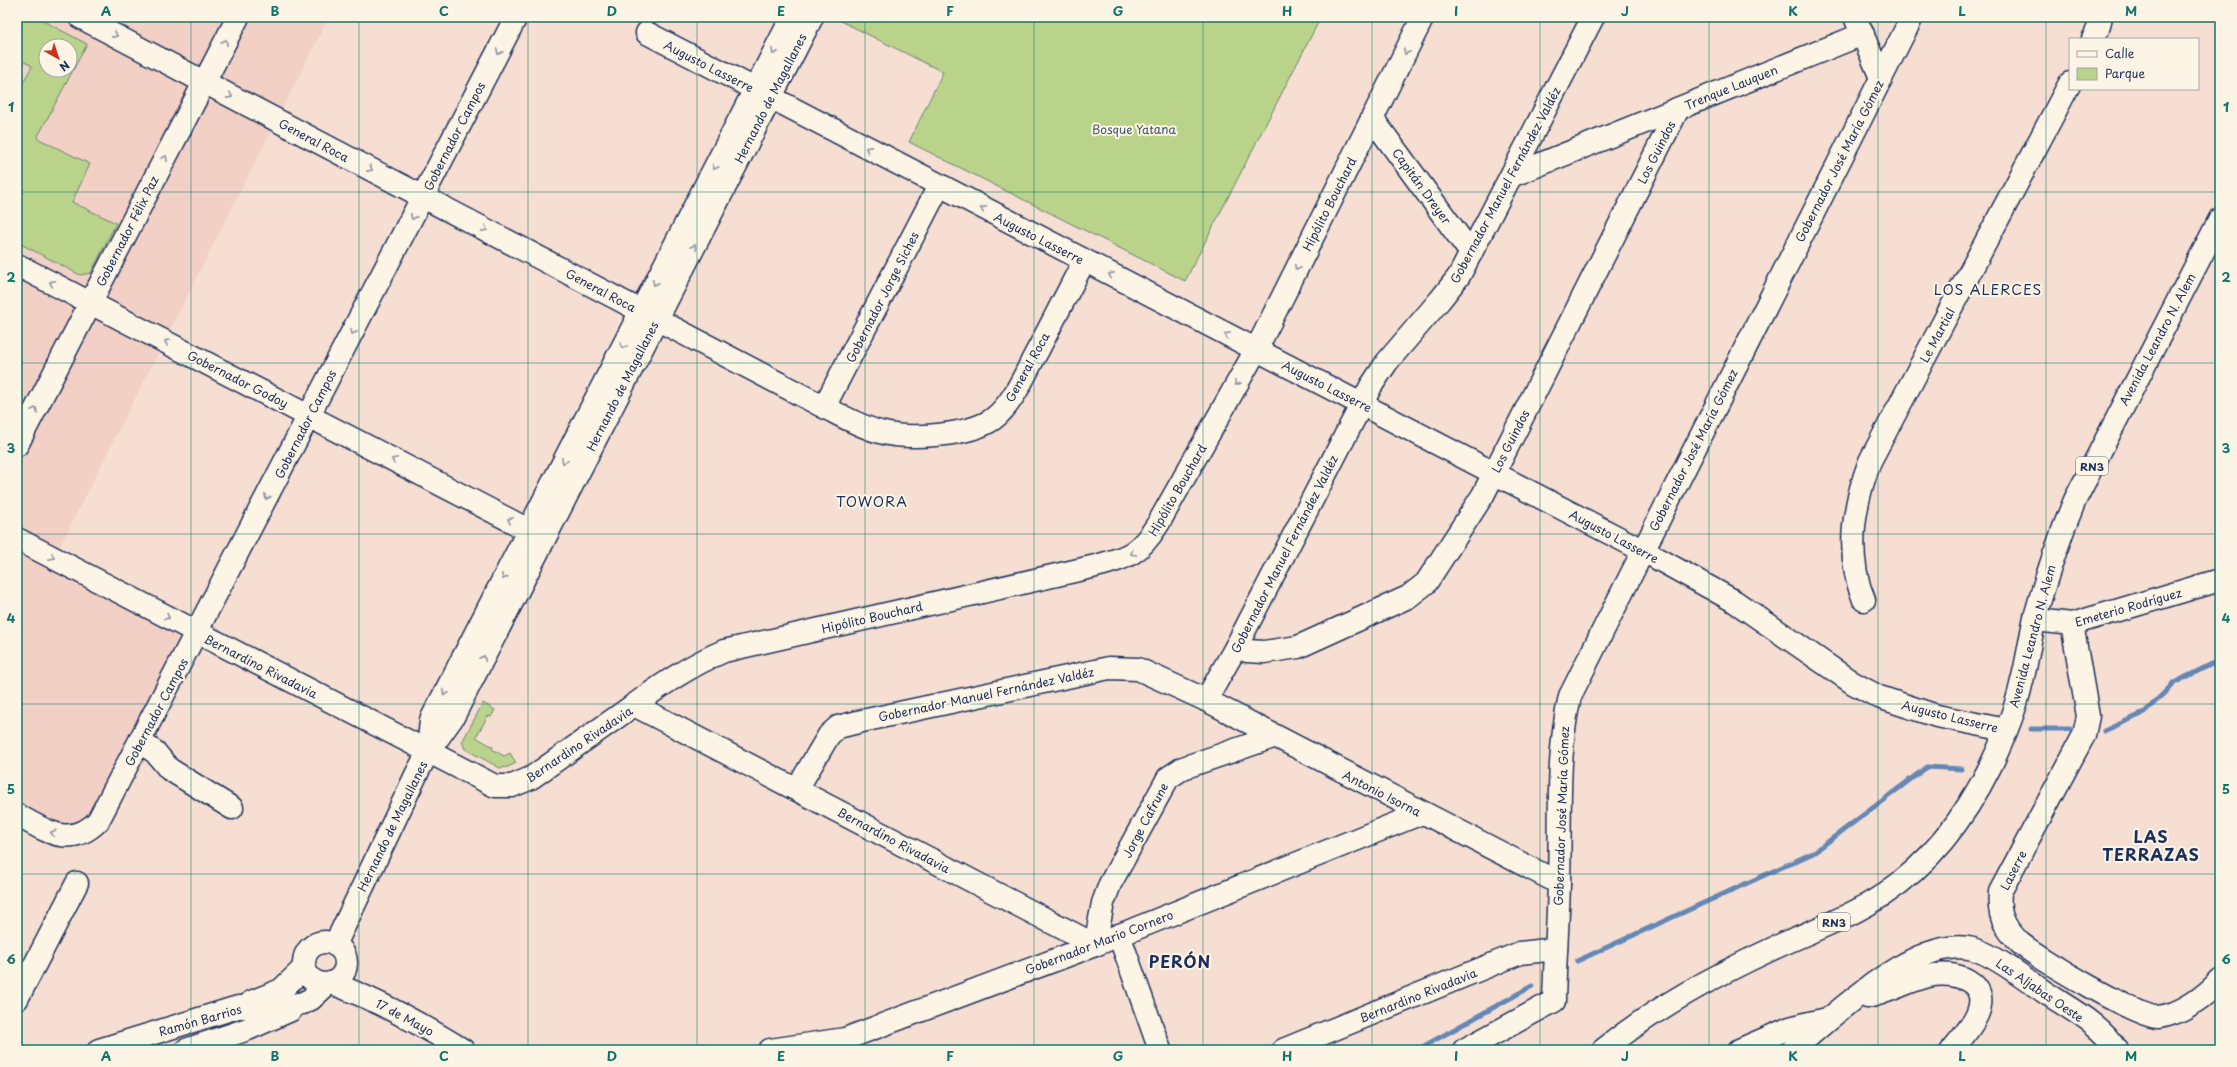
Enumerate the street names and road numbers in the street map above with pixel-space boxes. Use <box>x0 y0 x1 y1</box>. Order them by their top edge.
street label: Hernando de Magallanes <box>729 30 811 166</box>
street label: Augusto Lasserre <box>661 36 757 96</box>
street label: Trenque Lauquen <box>1682 60 1780 114</box>
street label: Gobernador José María Gómez <box>1790 77 1888 245</box>
street label: Gobernador Campos <box>419 78 489 194</box>
street label: Gobernador Manuel Fernández Valdéz <box>1445 83 1565 286</box>
street label: General Roca <box>276 114 353 166</box>
street label: Los Guindos <box>1632 117 1680 187</box>
street label: Capitán Dreyer <box>1388 144 1456 228</box>
street label: Hipólito Bouchard <box>1298 153 1361 254</box>
street label: Gobernador Félix Paz <box>91 172 163 289</box>
street label: Augusto Lasserre <box>991 208 1087 268</box>
street label: Gobernador Jorge Siches <box>841 228 923 366</box>
street label: General Roca <box>563 264 640 316</box>
street label: Avenida Leandro N. Alem <box>2114 270 2200 408</box>
street label: Le Martial <box>1915 304 1959 366</box>
street label: Hernando de Magallanes <box>581 318 663 454</box>
street label: General Roca <box>1000 328 1054 405</box>
street label: Gobernador Godoy <box>184 346 292 412</box>
street label: Augusto Lasserre <box>1279 356 1375 416</box>
street label: Gobernador Campos <box>270 366 340 482</box>
street label: Gobernador José María Gómez <box>1644 366 1742 534</box>
street label: Los Guindos <box>1486 406 1534 476</box>
street label: Hipólito Bouchard <box>1143 440 1211 539</box>
street label: Gobernador Manuel Fernández Valdéz <box>1226 452 1342 656</box>
road number: RN3 <box>2076 457 2108 475</box>
street label: Augusto Lasserre <box>1566 505 1662 567</box>
street label: Avenida Leandro N. Alem <box>2004 562 2060 710</box>
street label: Emeterio Rodríguez <box>2073 583 2184 631</box>
street label: Hipólito Bouchard <box>820 596 925 637</box>
street label: Bernardino Rivadavia <box>201 630 321 703</box>
street label: Gobernador Campos <box>120 654 192 769</box>
street label: Gobernador Manuel Fernández Valdéz <box>877 662 1096 726</box>
street label: Augusto Lasserre <box>1900 695 2000 737</box>
street label: Bernardino Rivadavia <box>522 701 636 787</box>
street label: Gobernador José María Gómez <box>1549 726 1573 906</box>
street label: Hernando de Magallanes <box>352 757 432 894</box>
street label: Antonio Isorna <box>1340 765 1425 821</box>
street label: Jorge Cafrune <box>1118 779 1172 861</box>
street label: Bernardino Rivadavia <box>834 803 954 878</box>
street label: Laserre <box>1995 847 2031 893</box>
street label: Gobernador Mario Cornero <box>1022 905 1176 979</box>
road number: RN3 <box>1818 913 1850 931</box>
street label: Las Aljabas Oeste <box>1993 954 2087 1026</box>
street label: Bernardino Rivadavia <box>1357 963 1480 1027</box>
street label: 17 de Mayo <box>373 994 438 1040</box>
street label: Ramón Barrios <box>156 999 244 1040</box>

